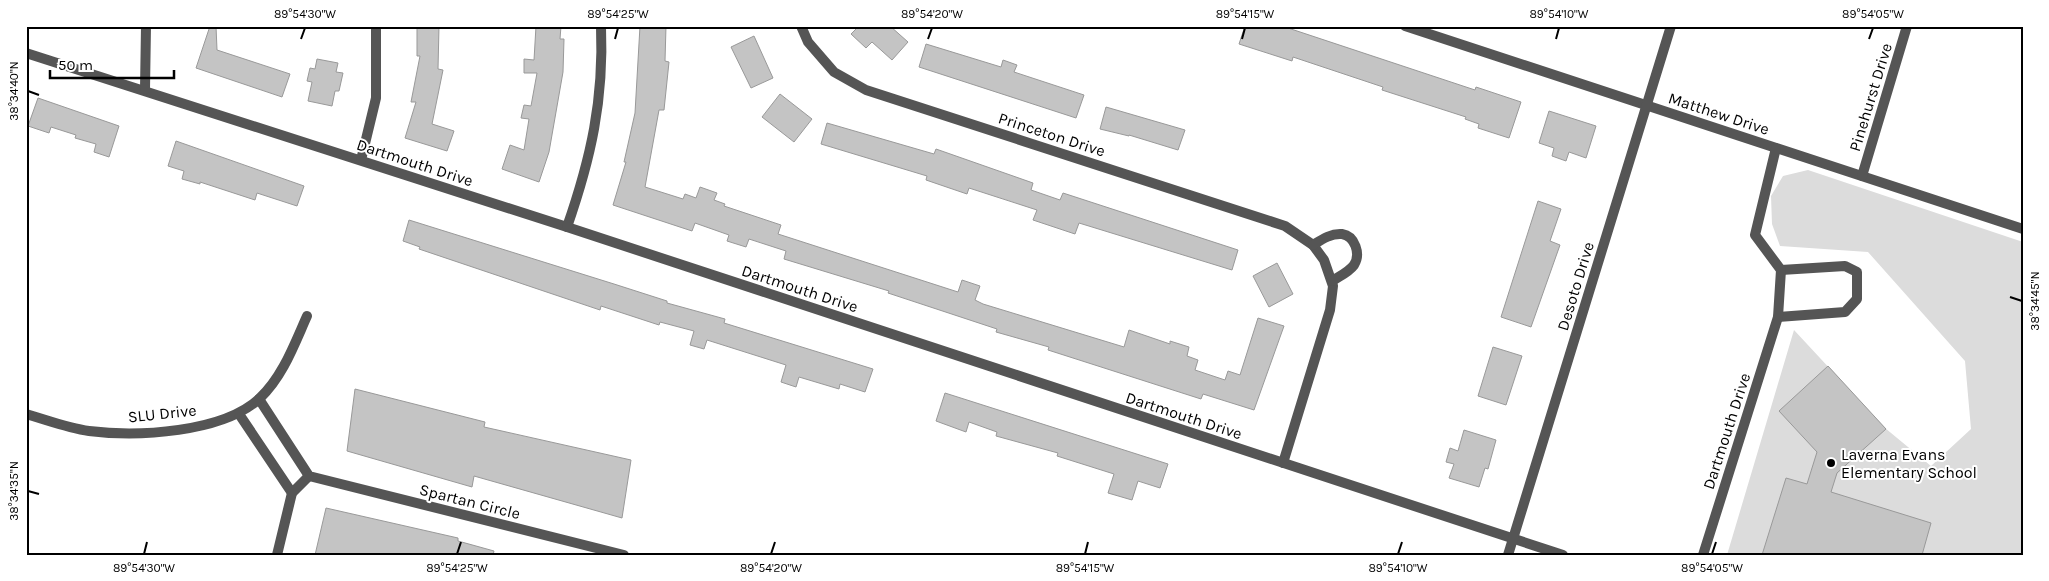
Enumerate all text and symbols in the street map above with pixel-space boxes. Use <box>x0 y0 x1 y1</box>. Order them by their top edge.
text: 89°54'30"W <box>274 7 336 21</box>
text: 89°54'25"W <box>587 7 649 21</box>
text: 89°54'20"W <box>901 7 963 21</box>
text: 89°54'15"W <box>1216 7 1275 21</box>
text: 89°54'10"W <box>1530 7 1589 21</box>
text: 89°54'05"W <box>1842 7 1904 21</box>
street label: Pinehurst Drive <box>1845 41 1896 154</box>
scale bar <box>50 48 174 80</box>
text: 50 m <box>58 56 93 74</box>
text: 38°34'40"N <box>7 61 21 121</box>
street label: Matthew Drive <box>1666 88 1772 139</box>
street label: Princeton Drive <box>996 108 1108 161</box>
street label: Dartmouth Drive <box>354 135 476 190</box>
street label: Desoto Drive <box>1553 239 1598 333</box>
street label: Dartmouth Drive <box>739 261 861 316</box>
text: 38°34'45"N <box>2028 271 2042 331</box>
street label: Dartmouth Drive <box>1699 370 1754 492</box>
street label: Dartmouth Drive <box>1123 388 1245 443</box>
street label: SLU Drive <box>127 400 197 427</box>
place label: Laverna Evans Elementary School <box>1841 445 1977 482</box>
marker: Laverna Evans Elementary School <box>1825 457 1837 469</box>
text: 38°34'35"N <box>7 461 21 521</box>
street label: Spartan Circle <box>418 480 522 523</box>
text: 89°54'30"W <box>113 561 175 575</box>
text: 89°54'25"W <box>426 561 488 575</box>
text: 89°54'20"W <box>740 561 802 575</box>
text: 89°54'15"W <box>1056 561 1115 575</box>
text: 89°54'10"W <box>1369 561 1428 575</box>
text: 89°54'05"W <box>1681 561 1743 575</box>

